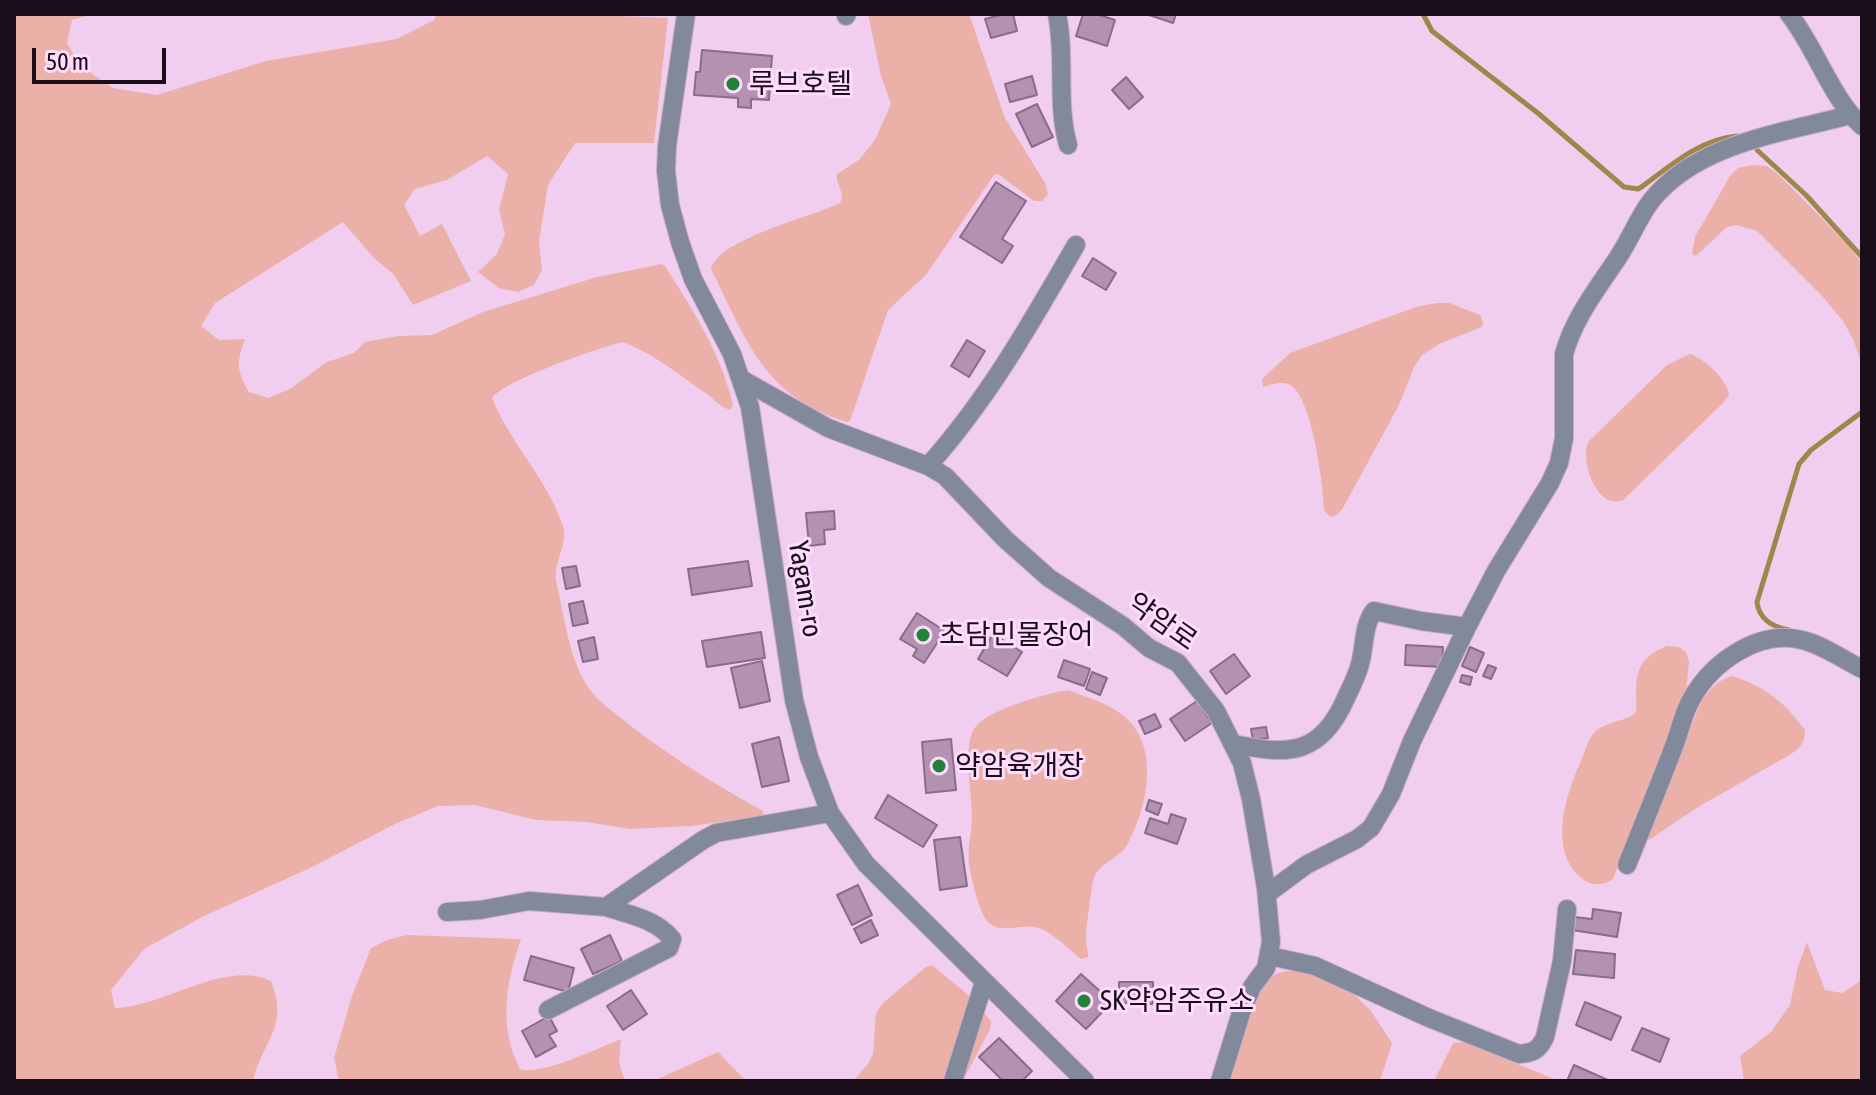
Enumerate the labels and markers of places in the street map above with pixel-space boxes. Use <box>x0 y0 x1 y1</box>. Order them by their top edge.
place label: 루브호텔 <box>749 67 852 101</box>
marker: 루브호텔 <box>724 75 742 93</box>
place label: 초담민물장어 <box>939 618 1094 652</box>
marker: 초담민물장어 <box>914 626 932 644</box>
place label: 약암육개장 <box>955 749 1084 783</box>
marker: 약암육개장 <box>930 757 948 775</box>
place label: SK약암주유소 <box>1100 984 1254 1018</box>
marker: SK약암주유소 <box>1075 992 1093 1010</box>

